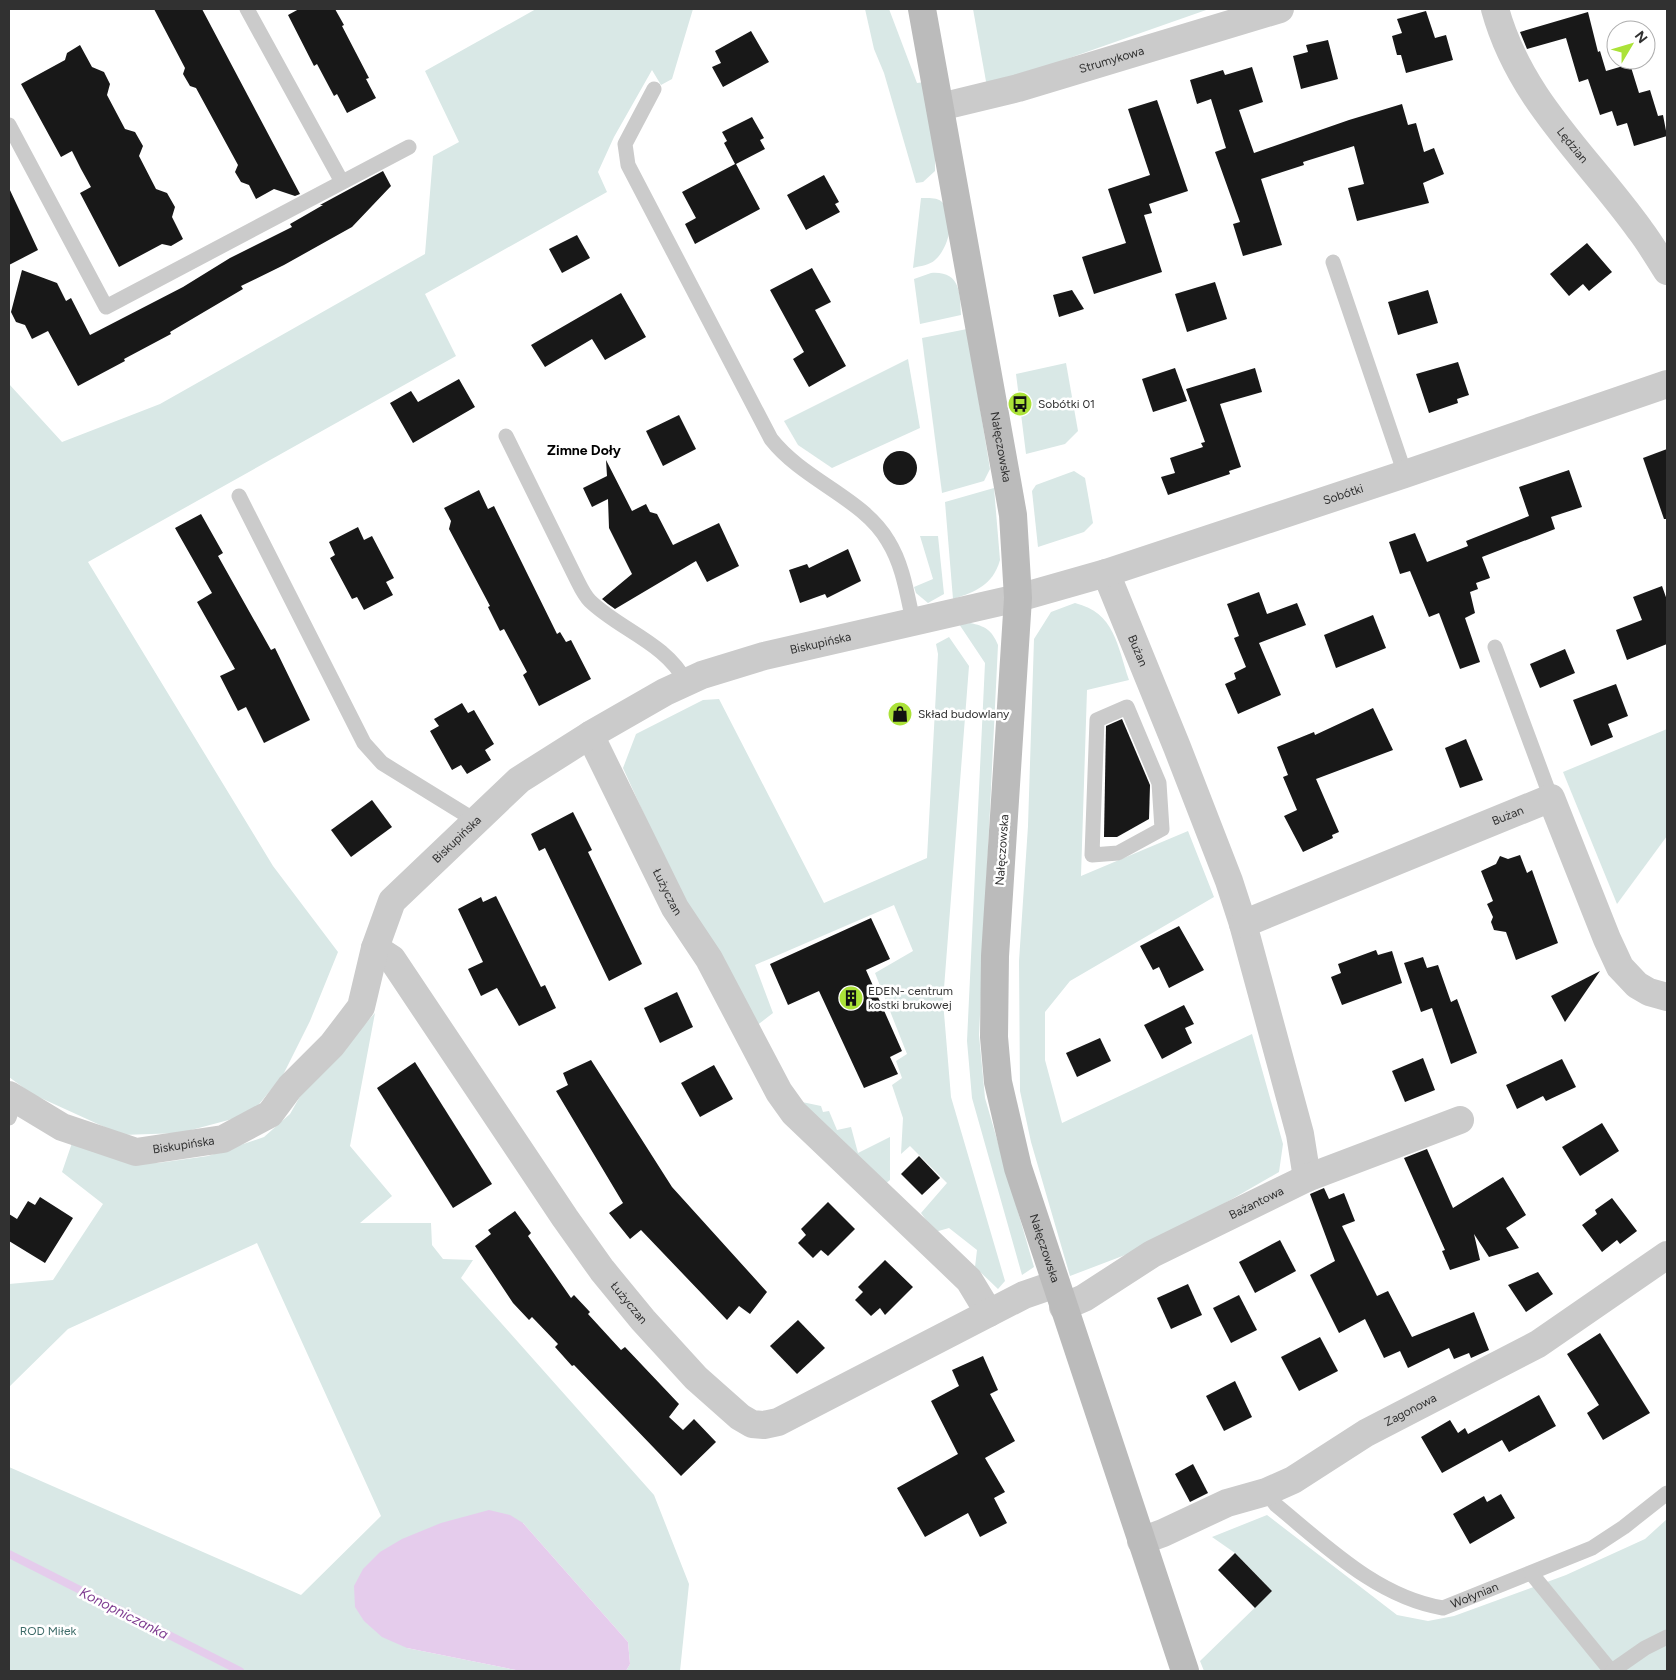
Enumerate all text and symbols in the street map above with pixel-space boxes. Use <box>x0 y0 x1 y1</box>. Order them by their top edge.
north arrow <box>1606 20 1656 70</box>
text: N <box>1631 28 1651 47</box>
street label: Strumykowa <box>1077 43 1146 76</box>
street label: Lędzian <box>1554 125 1591 166</box>
bus stop icon: Sobótki 01 <box>1007 391 1033 417</box>
place label: Sobótki 01 <box>1038 397 1095 411</box>
street label: Nałęczowska <box>988 411 1014 483</box>
district label: Zimne Doły <box>547 442 622 459</box>
street label: Sobótki <box>1321 481 1365 508</box>
street label: Biskupińska <box>789 629 852 657</box>
street label: Bużan <box>1125 633 1151 669</box>
shop icon: Skład budowlany <box>887 701 913 727</box>
place label: Skład budowlany <box>918 707 1010 721</box>
street label: Bużan <box>1490 803 1526 828</box>
street label: Biskupińska <box>429 813 484 866</box>
street label: Nałęczowska <box>993 814 1011 886</box>
street label: Łużyczan <box>650 866 685 918</box>
place label: EDEN- centrum kostki brukowej <box>868 984 953 1012</box>
building icon: EDEN- centrum kostki brukowej <box>838 985 864 1011</box>
street label: Biskupińska <box>152 1133 215 1156</box>
street label: Bażantowa <box>1227 1184 1286 1222</box>
street label: Nałęczowska <box>1027 1212 1063 1284</box>
street label: Łużyczan <box>608 1279 650 1327</box>
street label: Zagonowa <box>1382 1391 1439 1429</box>
street label: Wołynian <box>1449 1579 1501 1611</box>
water label: Konopniczanka <box>77 1584 171 1643</box>
park label: ROD Miłek <box>20 1624 77 1638</box>

